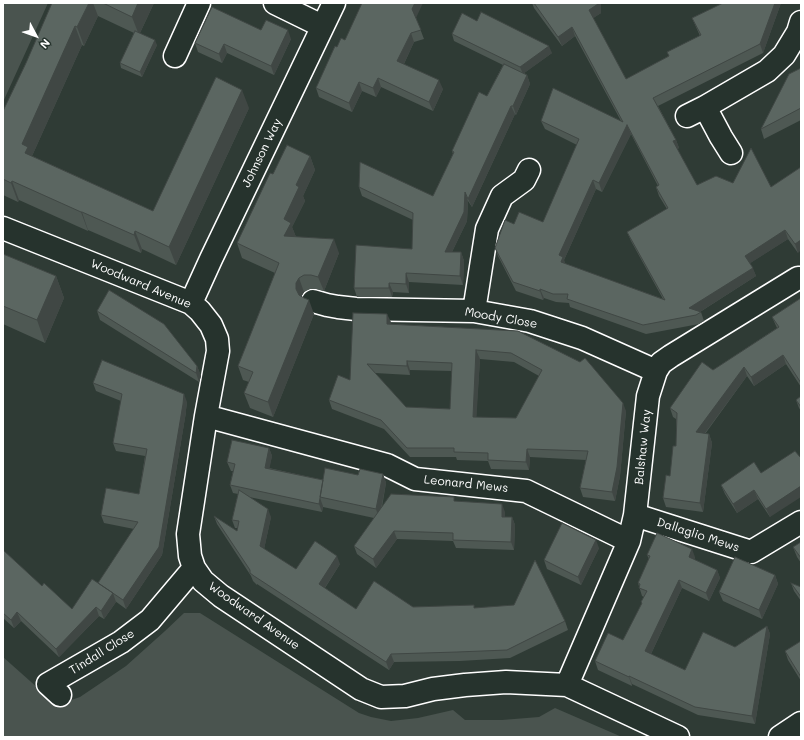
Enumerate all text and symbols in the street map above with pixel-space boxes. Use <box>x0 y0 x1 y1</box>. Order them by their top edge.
north arrow <box>16 16 56 56</box>
text: N <box>37 36 54 52</box>
street label: Johnson Way <box>239 116 285 190</box>
street label: Woodward Avenue <box>88 256 194 312</box>
street label: Moody Close <box>464 305 538 331</box>
street label: Balshaw Way <box>632 409 654 485</box>
street label: Leonard Mews <box>423 472 509 496</box>
street label: Dallaglio Mews <box>655 515 741 555</box>
street label: Woodward Avenue <box>206 579 302 653</box>
street label: Tindall Close <box>67 626 137 678</box>

